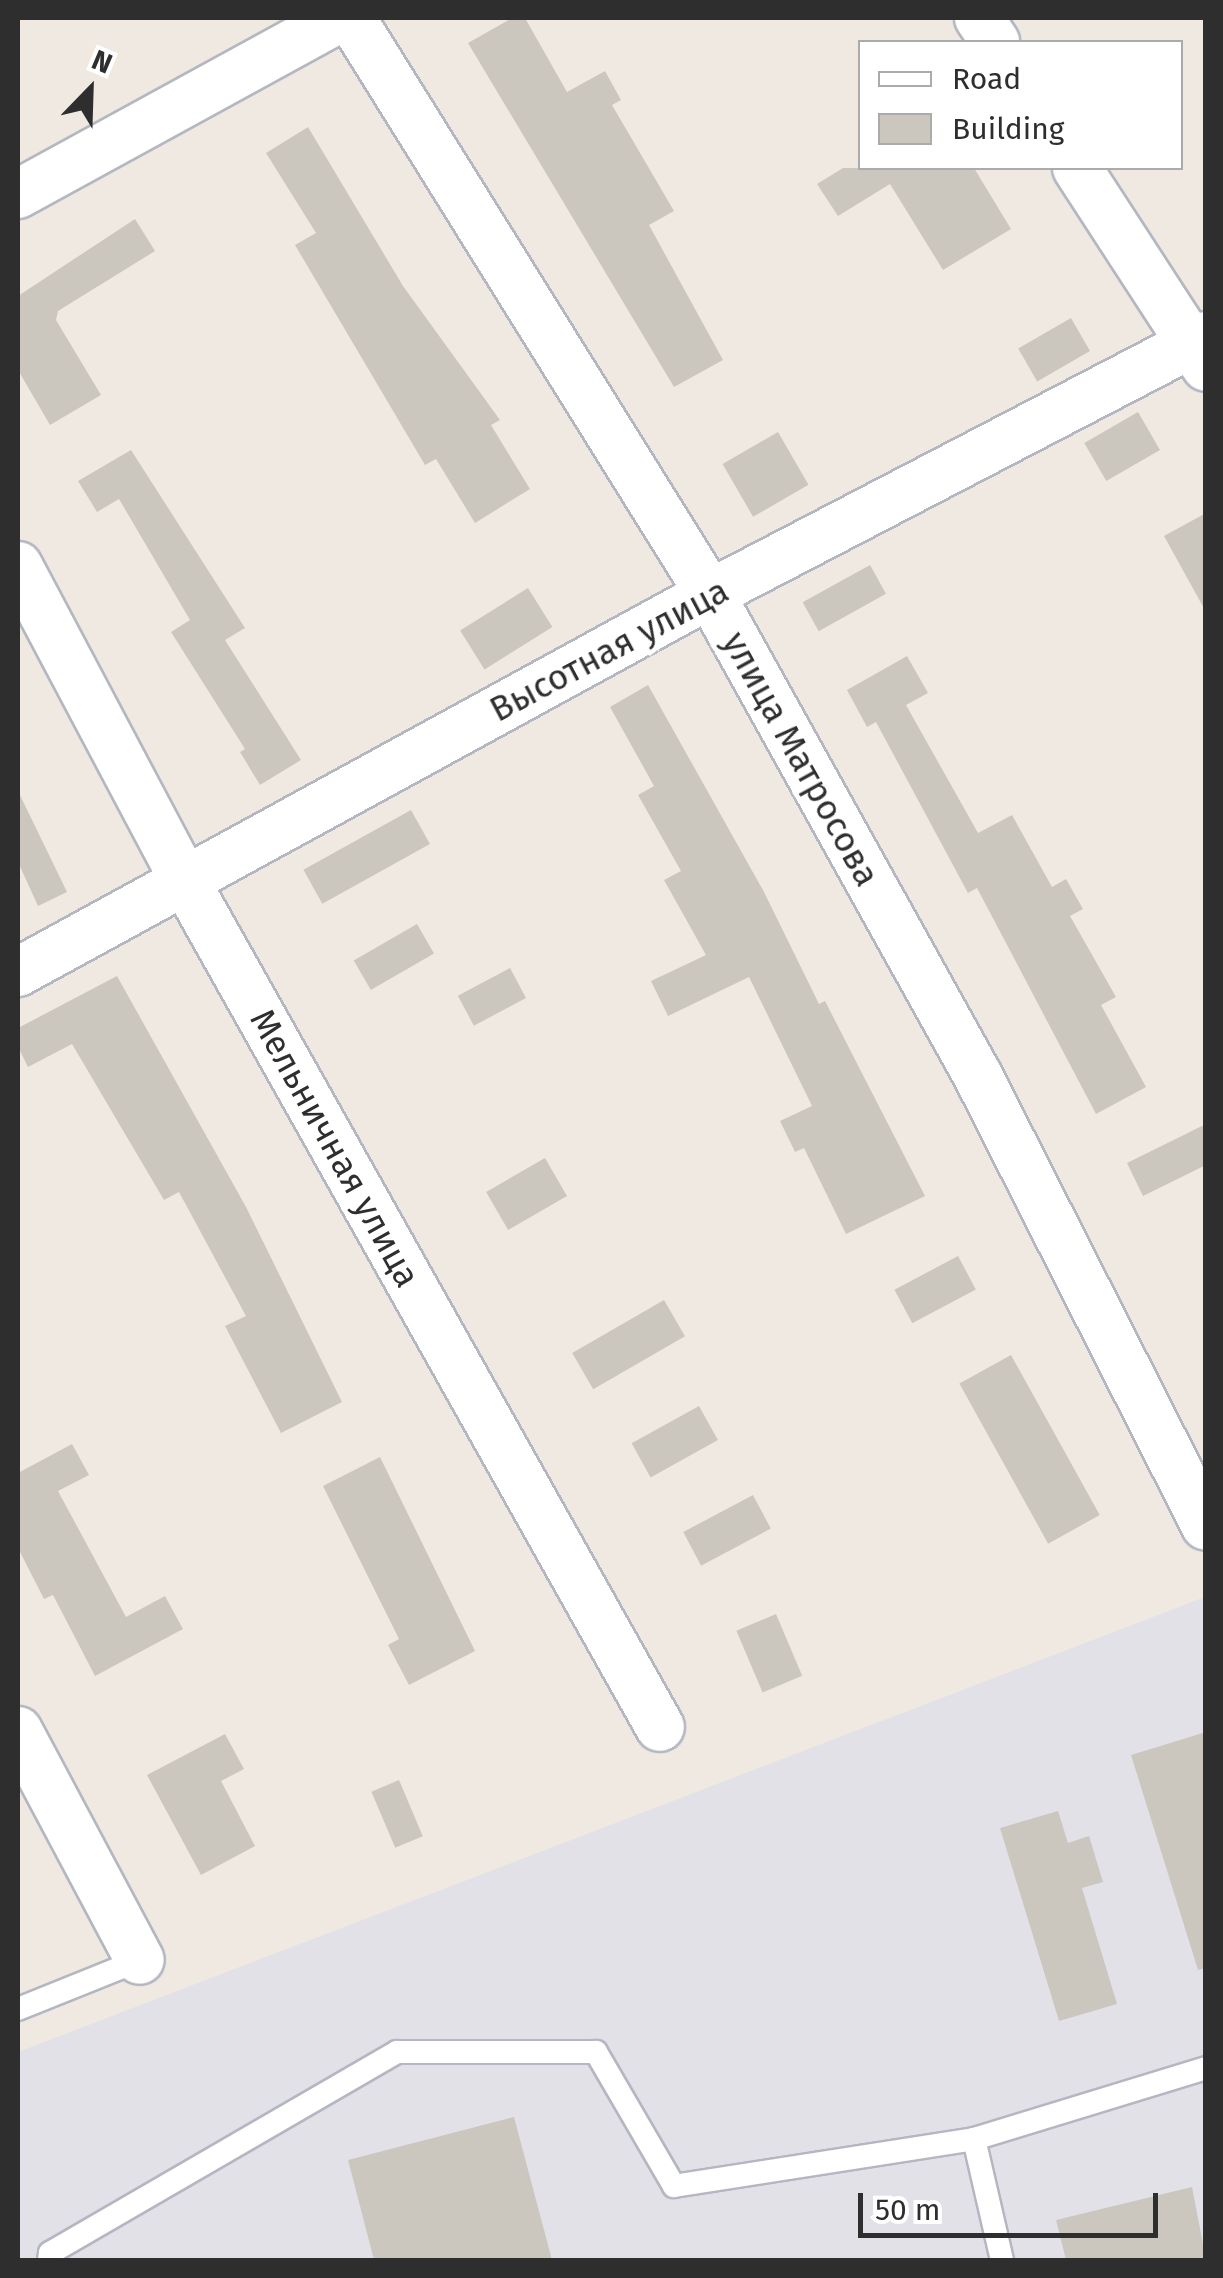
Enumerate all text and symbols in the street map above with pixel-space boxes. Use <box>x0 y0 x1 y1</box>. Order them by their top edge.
north arrow <box>40 40 140 140</box>
legend <box>858 40 1183 170</box>
text: N <box>87 43 117 81</box>
text: Road <box>952 61 1021 97</box>
text: Building <box>952 111 1064 147</box>
street label: Высотная улица <box>482 569 736 731</box>
street label: улица Матросова <box>714 625 888 893</box>
street label: Мельничная улица <box>241 1002 429 1294</box>
scale bar <box>863 2173 1163 2235</box>
text: 50 m <box>875 2192 940 2228</box>

